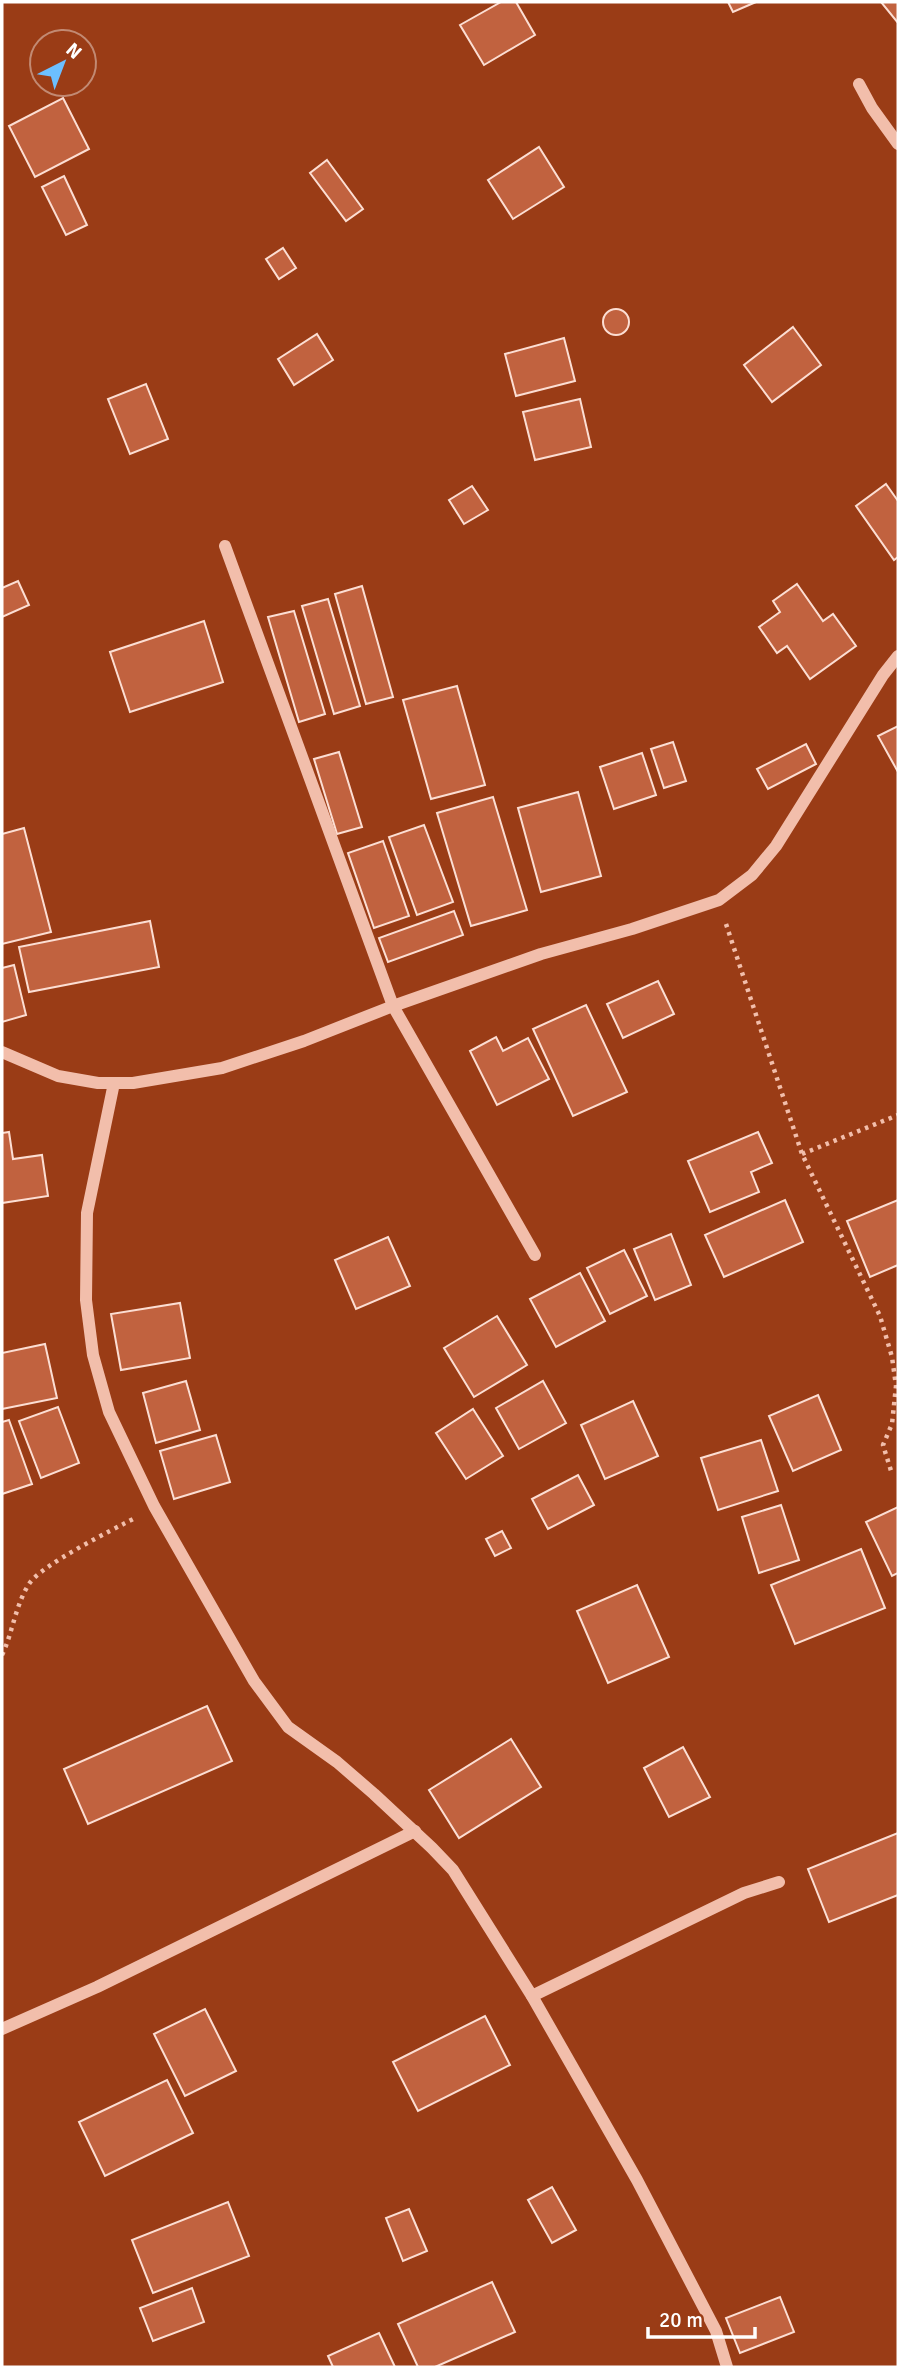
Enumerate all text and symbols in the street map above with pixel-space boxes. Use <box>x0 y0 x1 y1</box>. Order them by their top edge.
north arrow <box>28 28 98 98</box>
text: N <box>61 38 87 64</box>
scale bar <box>648 2296 755 2340</box>
text: 20 m <box>659 2307 703 2333</box>

